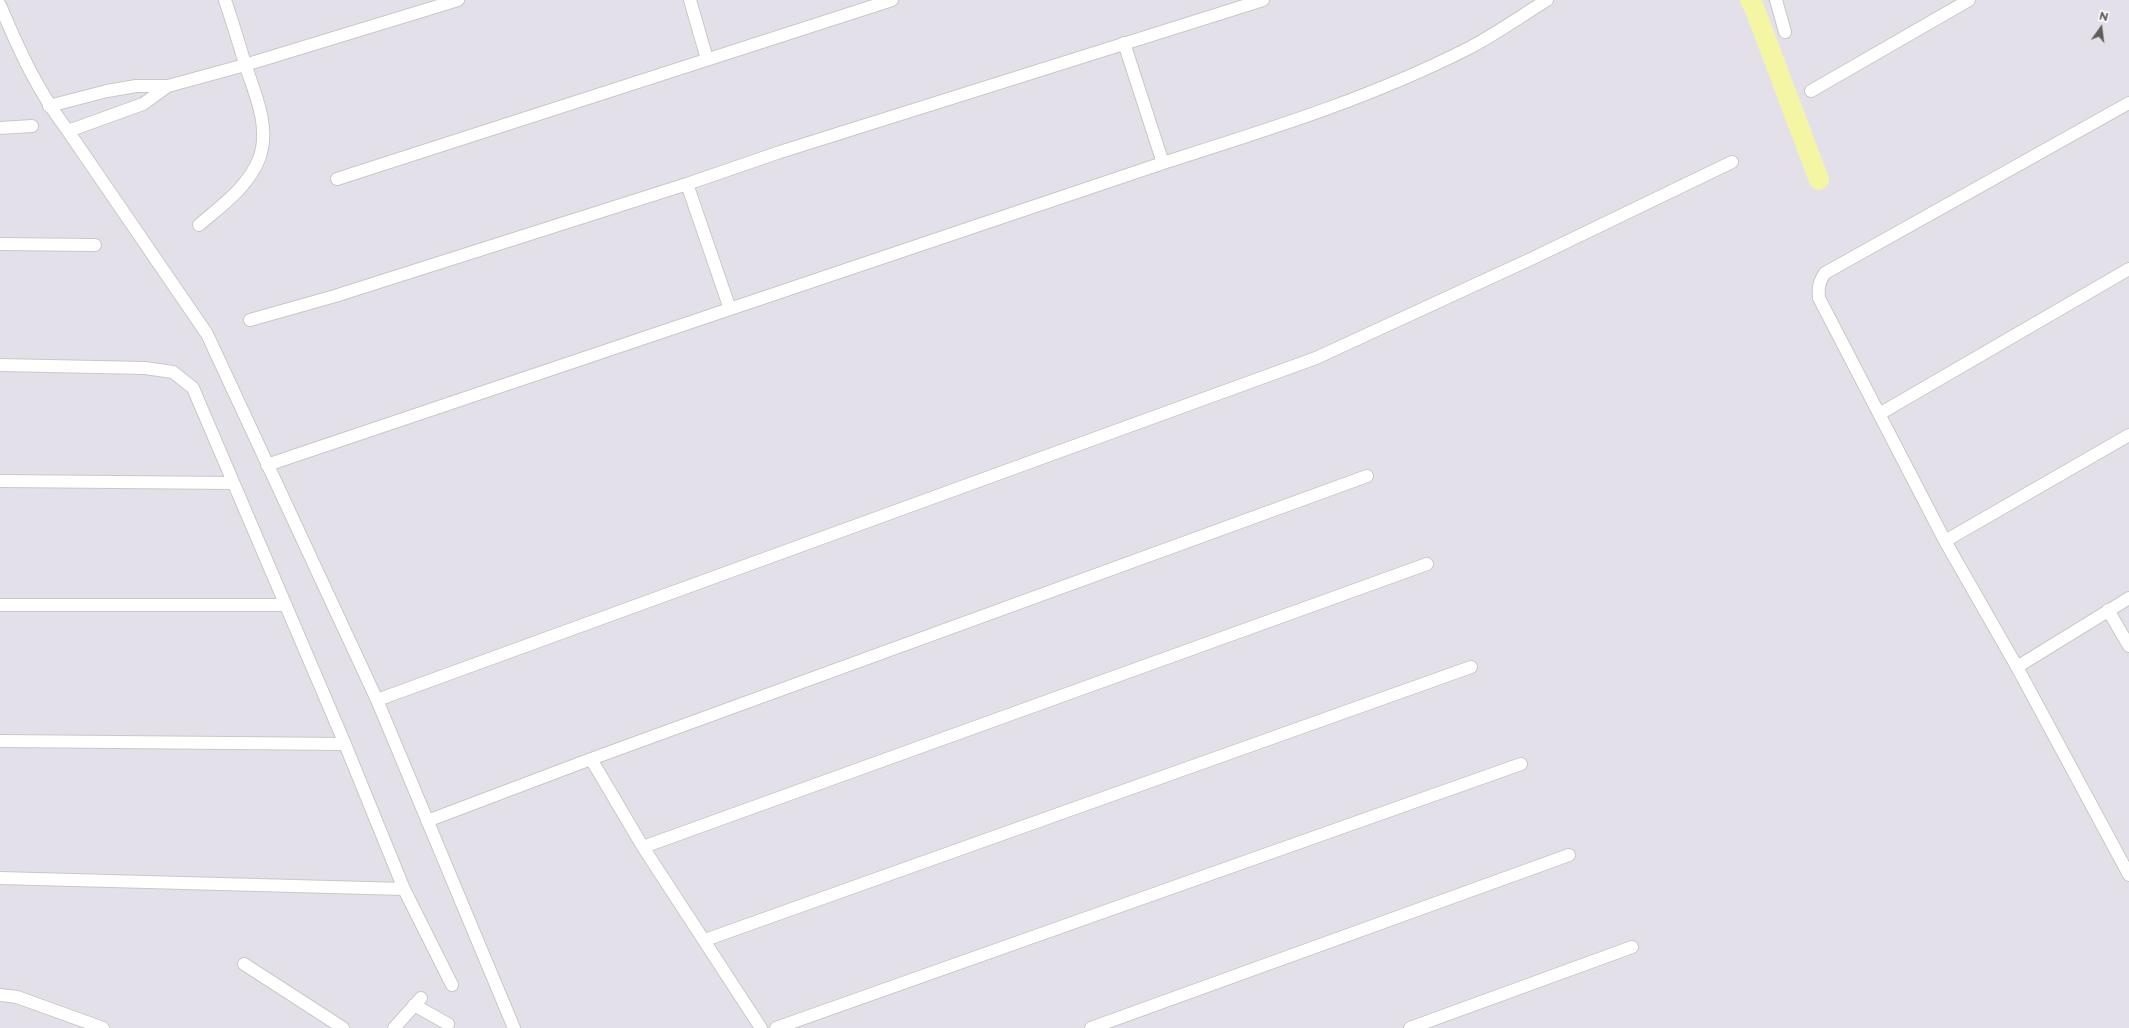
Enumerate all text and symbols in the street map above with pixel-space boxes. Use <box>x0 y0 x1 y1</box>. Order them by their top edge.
north arrow <box>2081 8 2121 48</box>
text: N <box>2098 8 2110 24</box>

